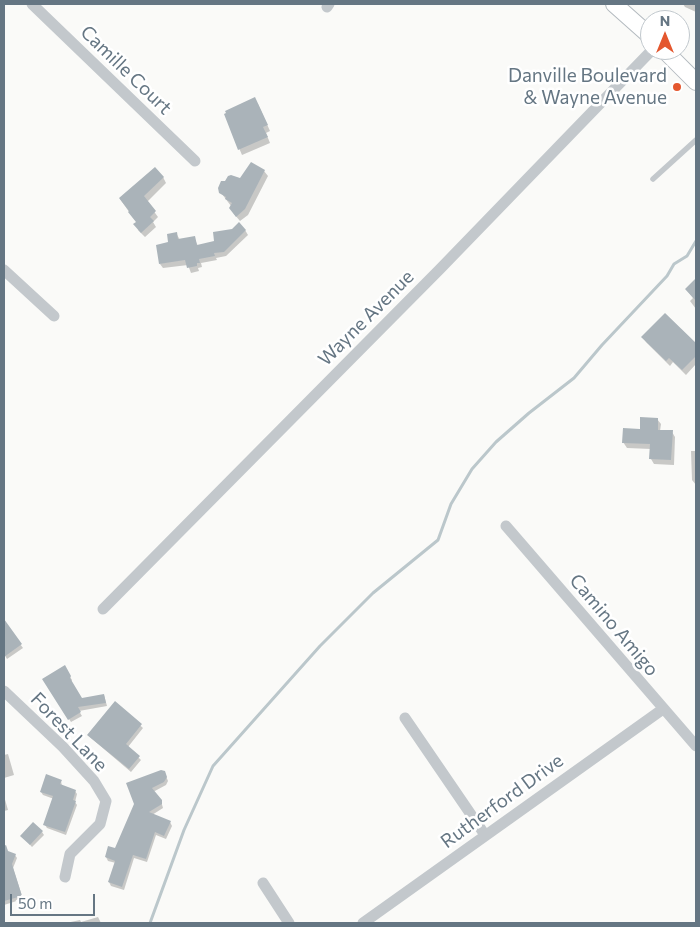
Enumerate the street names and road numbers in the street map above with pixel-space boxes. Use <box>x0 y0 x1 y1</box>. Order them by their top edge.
street label: Camille Court <box>76 21 176 119</box>
street label: Wayne Avenue <box>313 265 419 371</box>
street label: Camino Amigo <box>565 569 663 681</box>
street label: Forest Lane <box>26 688 112 776</box>
street label: Rutherford Drive <box>436 749 568 853</box>

